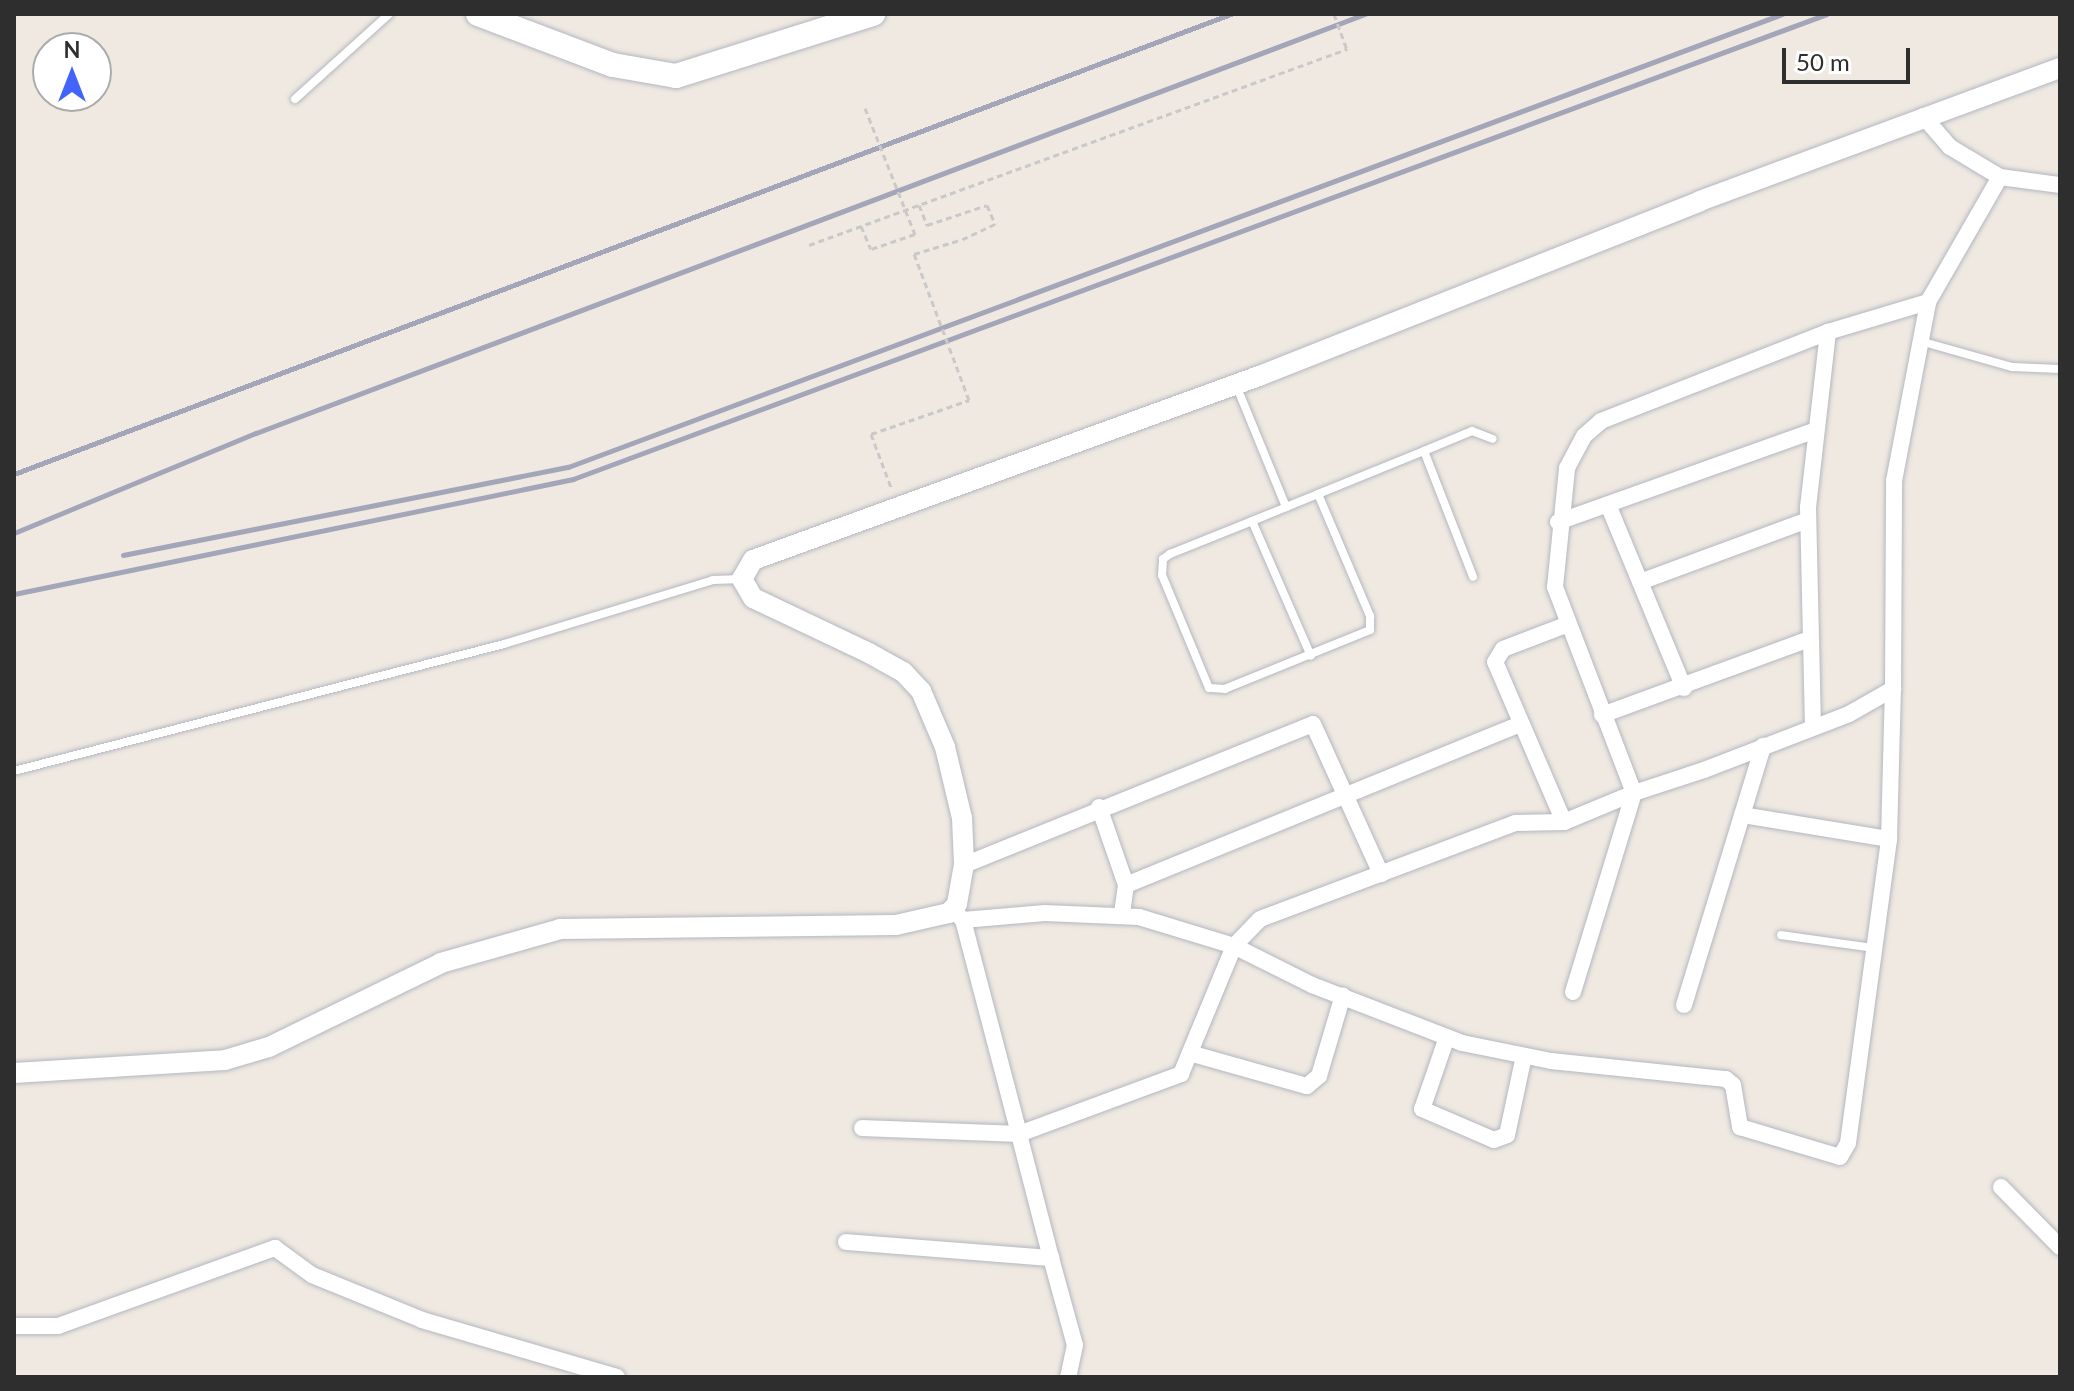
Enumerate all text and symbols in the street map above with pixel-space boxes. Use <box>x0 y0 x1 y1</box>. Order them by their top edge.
north arrow <box>32 32 112 112</box>
scale bar <box>1786 32 1914 82</box>
text: N <box>64 36 80 63</box>
text: 50 m <box>1796 47 1850 76</box>

